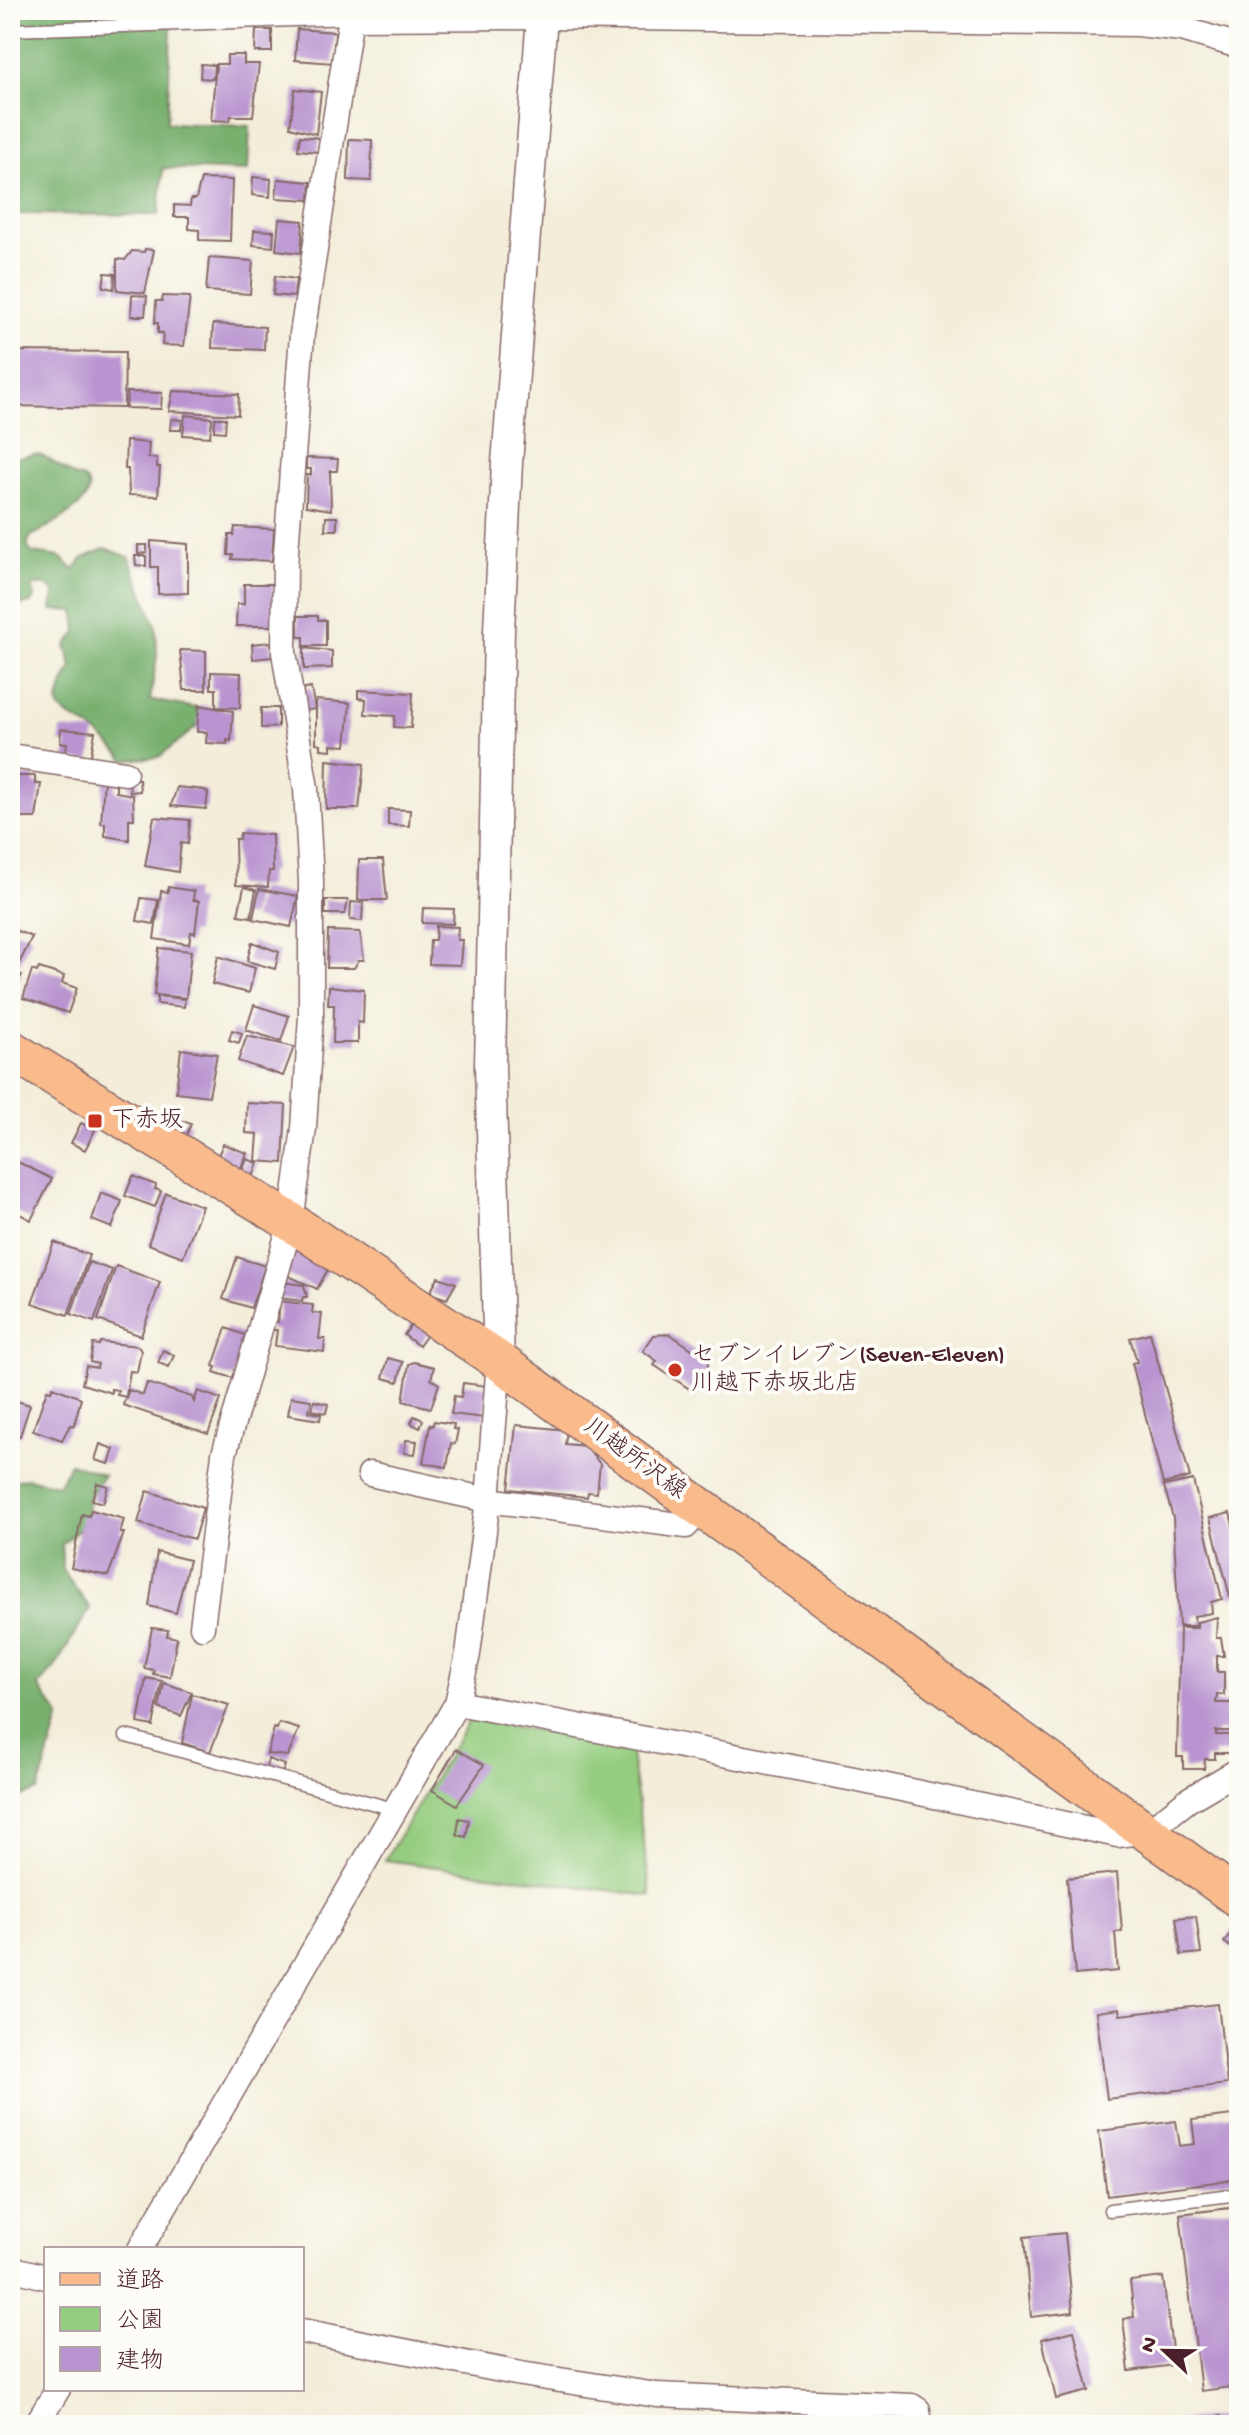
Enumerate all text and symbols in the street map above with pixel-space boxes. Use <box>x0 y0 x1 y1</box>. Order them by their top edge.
place label: 下赤坂 <box>111 1106 183 1136</box>
marker: 下赤坂 <box>86 1112 104 1130</box>
place label: セブンイレブン(Seven-Eleven) 川越下赤坂北店 <box>691 1342 1005 1399</box>
marker: セブンイレブン(Seven-Eleven) 川越下赤坂北店 <box>666 1361 684 1379</box>
street label: 川越所沢線 <box>577 1412 692 1507</box>
legend <box>44 2247 304 2391</box>
text: 道路 <box>116 2267 164 2297</box>
text: 公園 <box>116 2308 164 2337</box>
north arrow <box>1125 2311 1205 2391</box>
text: N <box>1135 2333 1165 2357</box>
text: 建物 <box>116 2347 164 2377</box>

